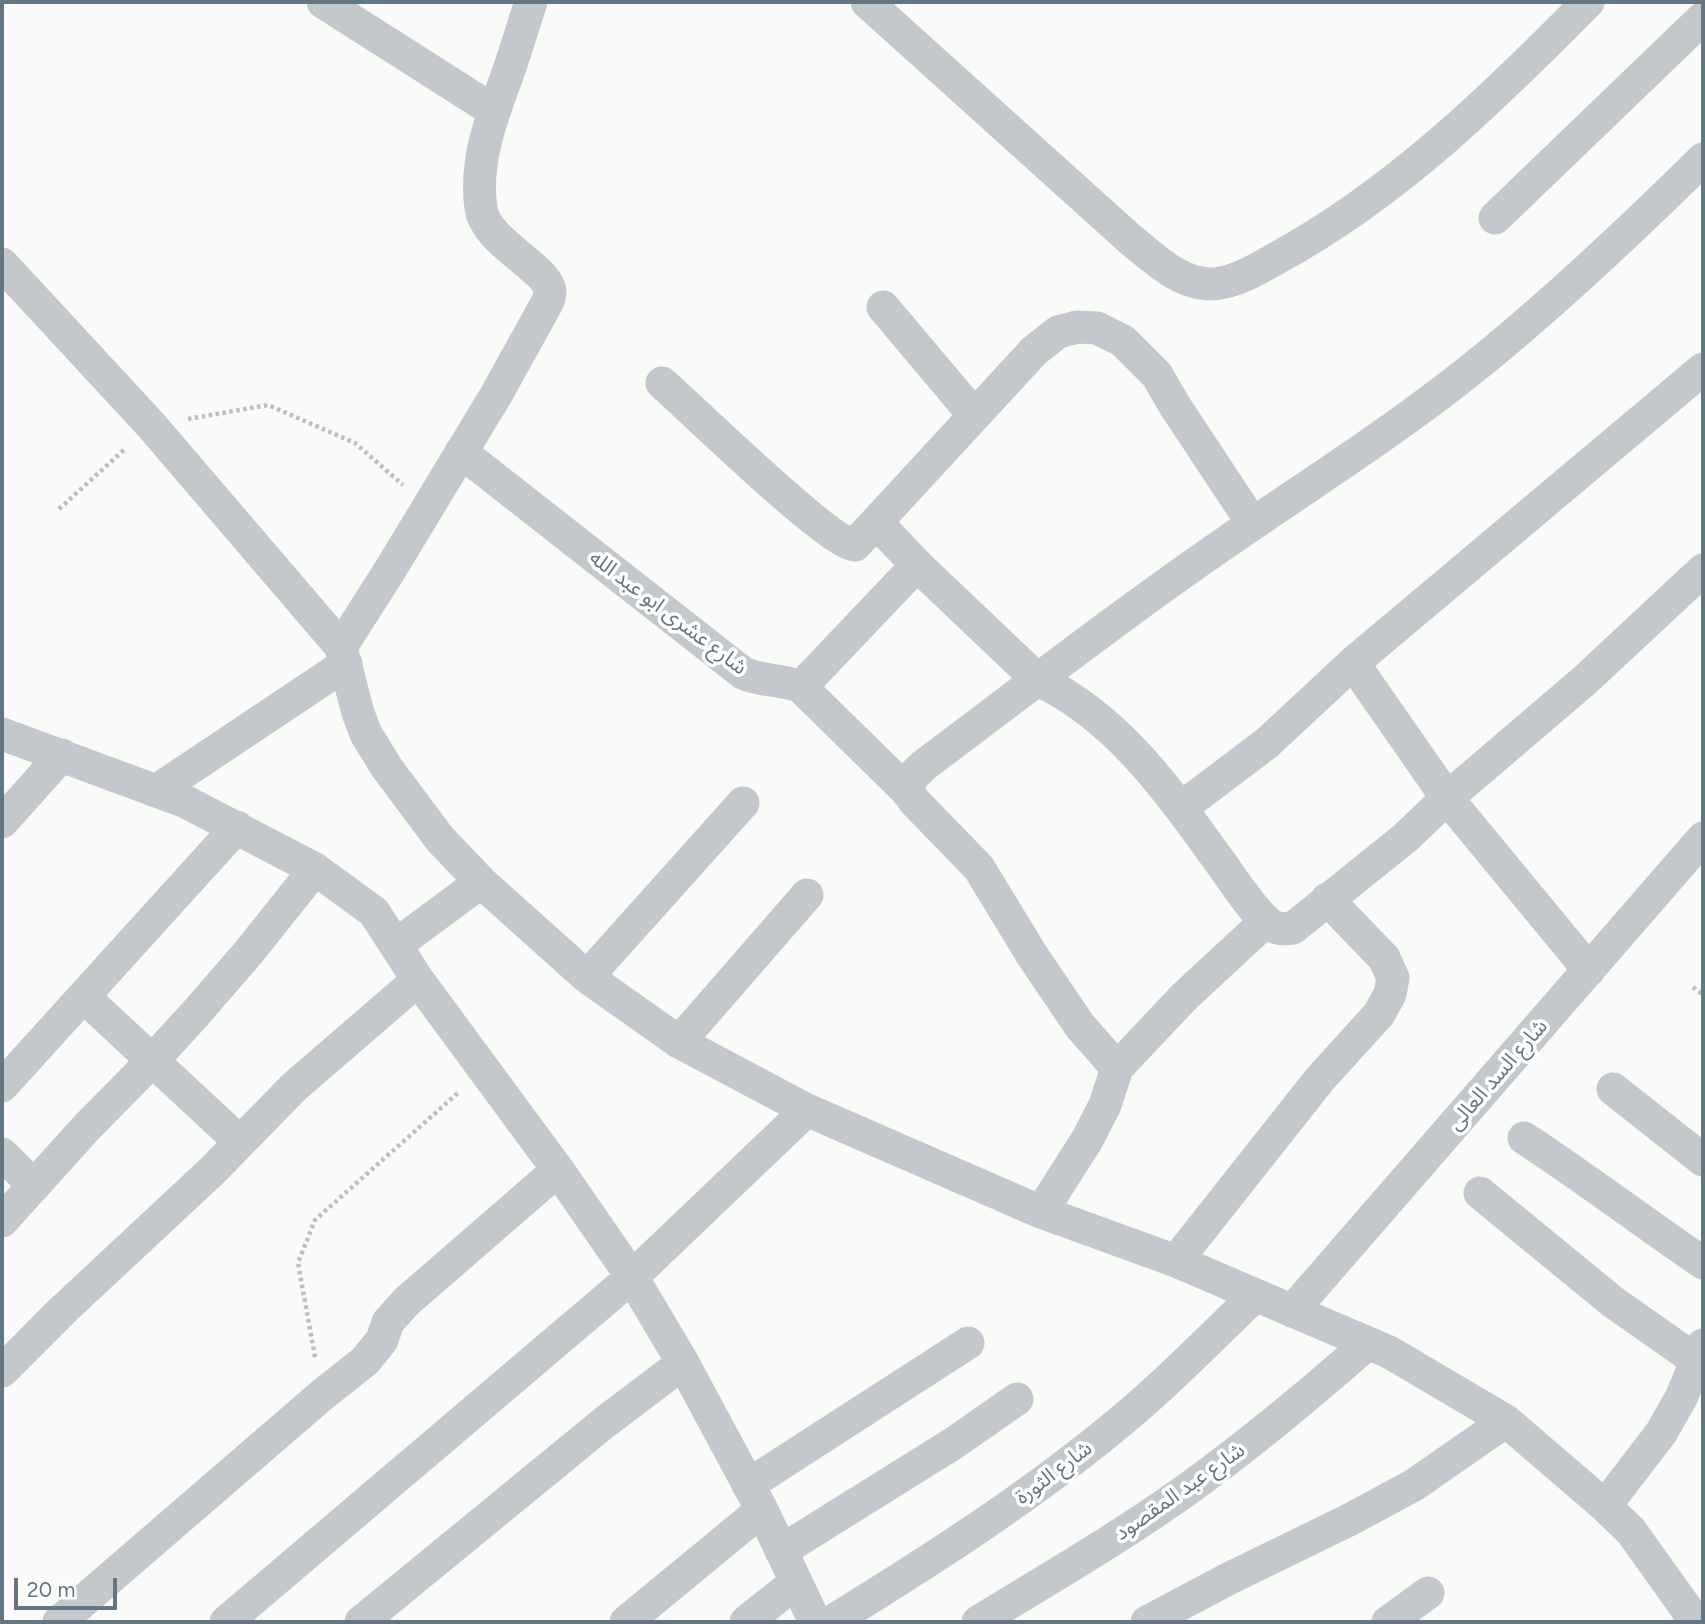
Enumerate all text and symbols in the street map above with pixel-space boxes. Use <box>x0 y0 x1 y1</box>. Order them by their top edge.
street label: شارع عشرى ابو عبد الله <box>584 546 752 680</box>
street label: شارع السد العالى <box>1443 1014 1553 1136</box>
street label: شارع الثورة <box>1011 1436 1097 1510</box>
street label: شارع عبد المقصود <box>1110 1438 1250 1546</box>
scale bar <box>18 1564 121 1608</box>
text: 20 m <box>27 1577 75 1602</box>

